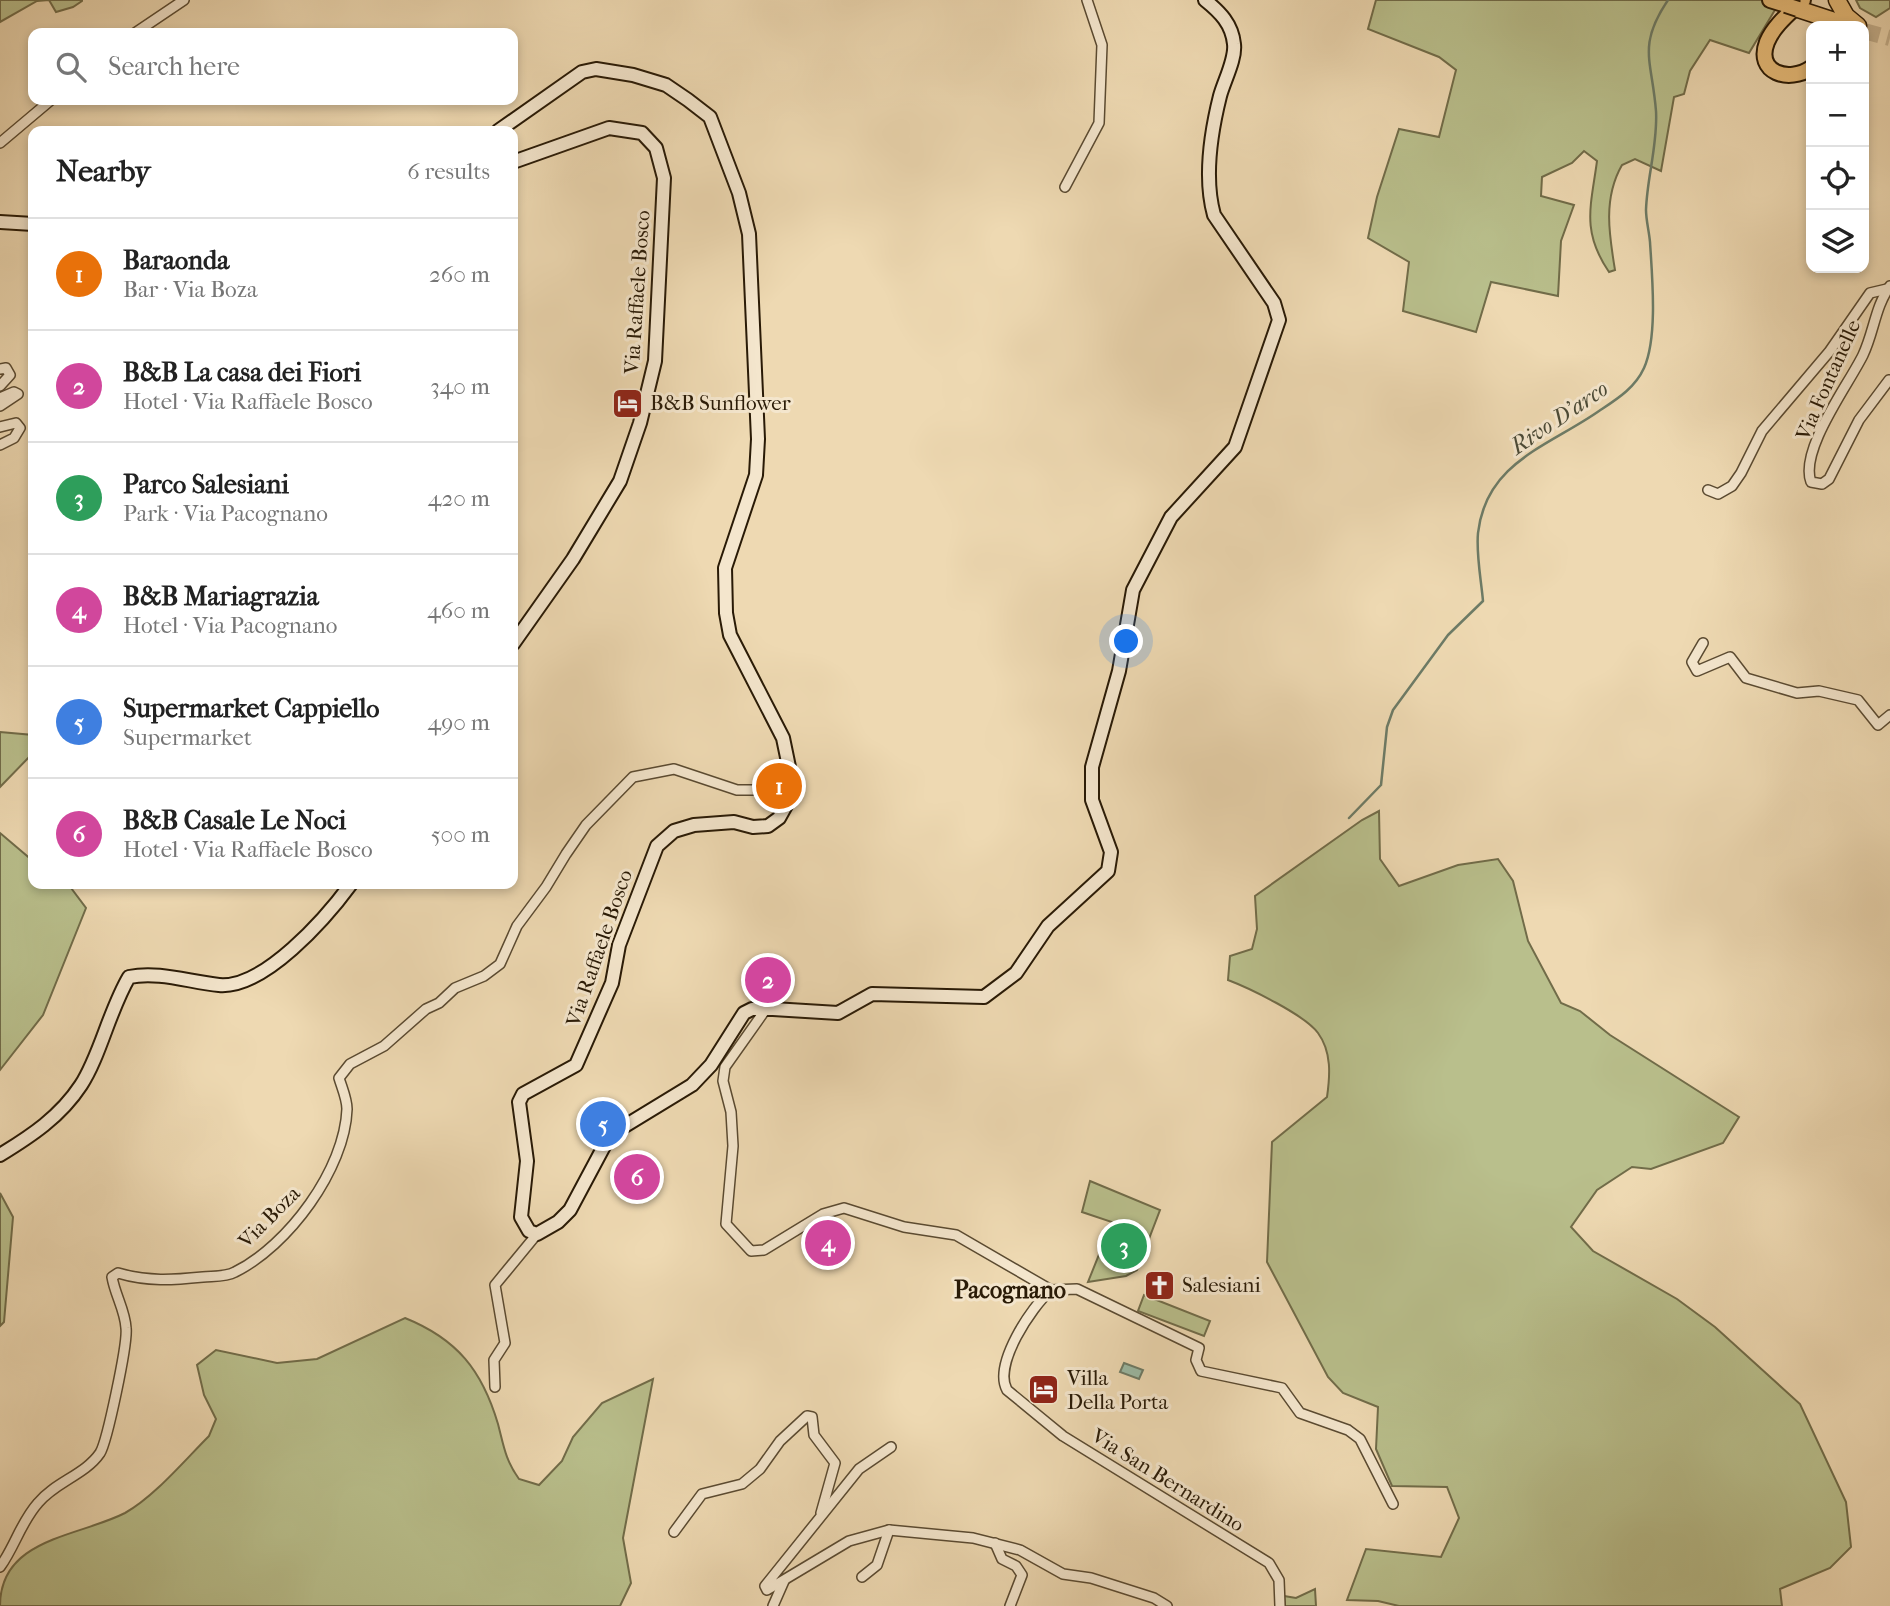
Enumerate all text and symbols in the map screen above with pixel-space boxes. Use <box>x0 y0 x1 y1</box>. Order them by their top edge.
map controls <box>1806 21 1869 273</box>
button: + <box>1806 21 1869 84</box>
search box <box>28 28 518 105</box>
icon: search <box>52 48 90 86</box>
text: Search here <box>108 51 240 82</box>
button: − <box>1806 84 1869 147</box>
button: locate <box>1806 147 1869 210</box>
text: Nearby <box>56 154 151 189</box>
text: 6 results <box>407 158 490 185</box>
street label: Via Raffaele Bosco <box>619 209 655 376</box>
button: layers <box>1806 210 1869 273</box>
text: Baraonda <box>123 245 229 276</box>
text: 1 <box>75 261 83 288</box>
text: 260 m <box>429 261 490 288</box>
text: Bar · Via Boza <box>123 276 258 303</box>
street label: Via Fontanelle <box>1790 316 1865 445</box>
text: B&B La casa dei Fiori <box>123 357 361 388</box>
text: 2 <box>73 373 85 400</box>
text: 340 m <box>430 373 490 400</box>
water label: Rivo D'arco <box>1504 375 1613 461</box>
hotel icon: B&B Sunflower <box>610 386 644 420</box>
text: Hotel · Via Raffaele Bosco <box>123 388 373 415</box>
place label: B&B Sunflower <box>650 391 791 415</box>
text: Parco Salesiani <box>123 469 289 500</box>
text: 3 <box>74 485 84 512</box>
text: 420 m <box>428 485 490 512</box>
text: Park · Via Pacognano <box>123 500 328 527</box>
text: B&B Mariagrazia <box>123 581 319 612</box>
text: 4 <box>72 597 86 624</box>
text: 460 m <box>427 597 490 624</box>
text: Hotel · Via Pacognano <box>123 612 338 639</box>
your location <box>1109 624 1143 658</box>
text: Supermarket Cappiello <box>123 693 380 724</box>
text: 5 <box>74 709 84 736</box>
text: 490 m <box>428 709 490 736</box>
text: Supermarket <box>123 724 252 751</box>
pin: 1 <box>756 760 802 812</box>
text: B&B Casale Le Noci <box>123 805 346 836</box>
text: 6 <box>73 821 85 848</box>
text: 500 m <box>431 821 490 848</box>
text: Hotel · Via Raffaele Bosco <box>123 836 373 863</box>
street label: Via Raffaele Bosco <box>561 866 637 1030</box>
pin: 2 <box>745 954 791 1006</box>
pin: 5 <box>580 1098 626 1150</box>
pin: 6 <box>614 1151 660 1203</box>
street label: Via Boza <box>232 1181 305 1254</box>
pin: 4 <box>805 1217 851 1269</box>
pin: 3 <box>1101 1220 1147 1272</box>
church icon: Salesiani <box>1142 1268 1176 1302</box>
place label: Salesiani <box>1182 1273 1261 1297</box>
district label: Pacognano <box>954 1276 1066 1304</box>
place label: Villa Della Porta <box>1066 1366 1168 1414</box>
hotel icon: Villa Della Porta <box>1027 1373 1061 1407</box>
street label: Via San Bernardino <box>1086 1423 1249 1537</box>

